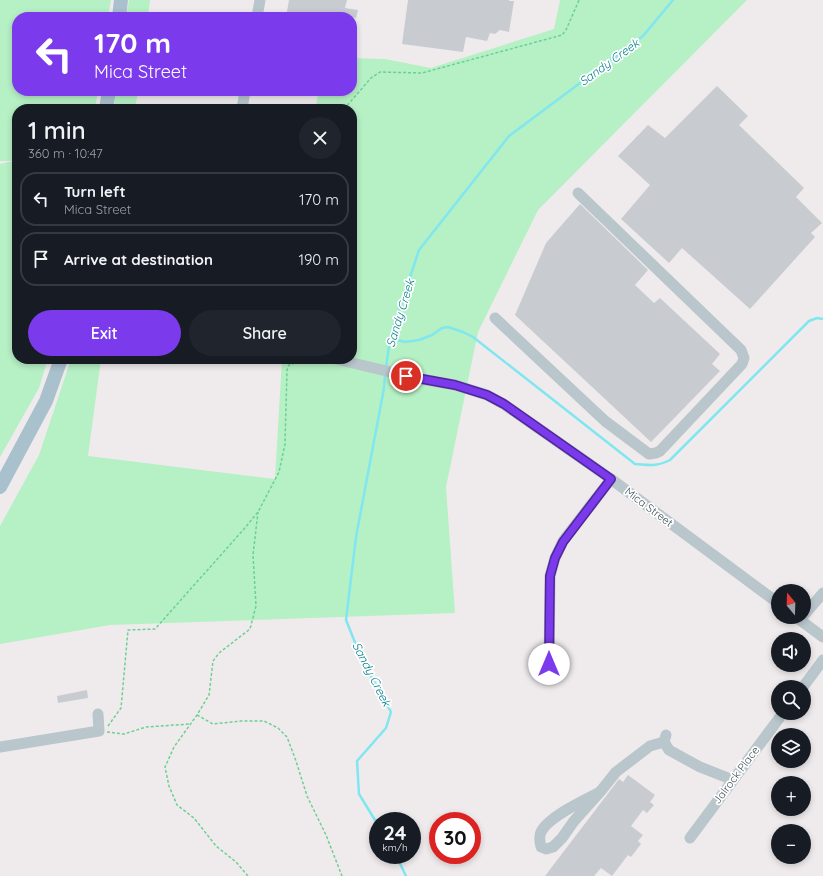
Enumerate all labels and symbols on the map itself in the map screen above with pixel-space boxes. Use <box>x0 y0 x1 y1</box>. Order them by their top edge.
water label: Sandy Creek <box>576 34 643 89</box>
water label: Sandy Creek <box>383 276 418 349</box>
pin <box>389 359 423 393</box>
street label: Mica Street <box>622 484 676 530</box>
north arrow <box>771 584 811 624</box>
water label: Sandy Creek <box>349 639 395 710</box>
position arrow <box>528 643 570 685</box>
street label: Jalrock Place <box>710 743 762 807</box>
speed limit sign: 30 <box>429 812 481 864</box>

